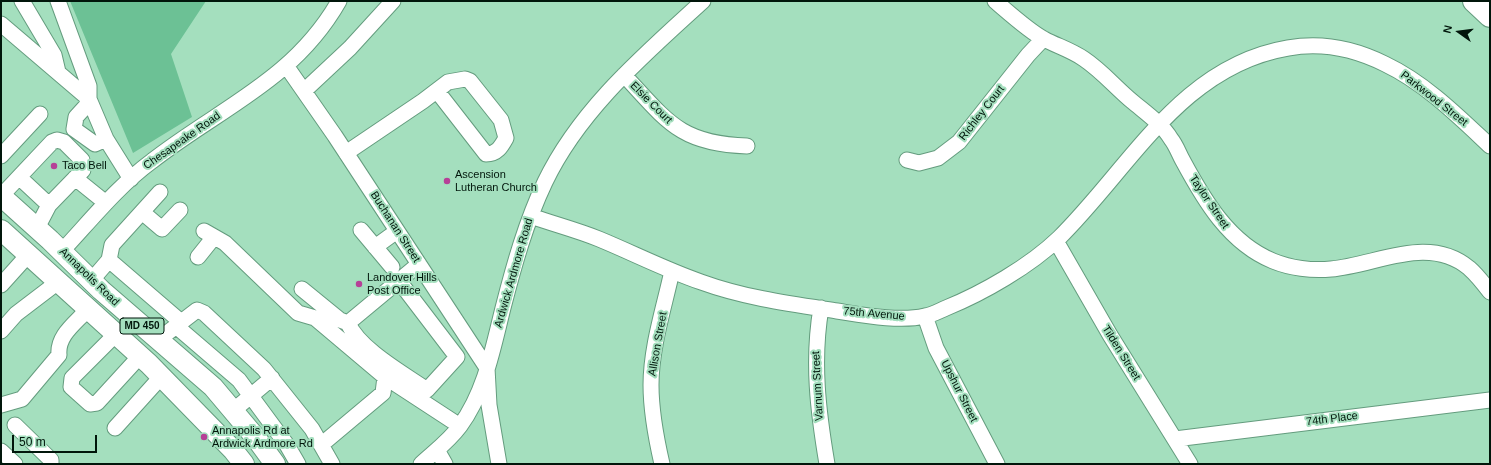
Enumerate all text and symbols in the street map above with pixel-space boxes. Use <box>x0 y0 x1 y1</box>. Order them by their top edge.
north arrow <box>1439 12 1479 52</box>
text: N <box>1441 24 1454 34</box>
street label: Parkwood Street <box>1398 69 1470 129</box>
street label: Elsie Court <box>627 79 675 127</box>
street label: Richley Court <box>956 83 1008 143</box>
street label: Chesapeake Road <box>141 109 223 173</box>
place label: Taco Bell <box>62 159 107 173</box>
marker: Taco Bell <box>49 161 59 171</box>
place label: Ascension Lutheran Church <box>455 168 537 194</box>
street label: Taylor Street <box>1186 173 1232 231</box>
marker: Ascension Lutheran Church <box>442 176 452 186</box>
street label: Buchanan Street <box>367 189 423 265</box>
street label: Ardwick Ardmore Road <box>492 217 536 329</box>
street label: Annapolis Road <box>56 245 122 309</box>
place label: Landover Hills Post Office <box>367 271 437 297</box>
marker: Landover Hills Post Office <box>354 279 364 289</box>
street label: 75th Avenue <box>843 305 905 323</box>
street label: Allison Street <box>646 311 670 377</box>
road number: MD 450 <box>120 318 164 334</box>
street label: Tilden Street <box>1099 323 1143 383</box>
street label: Varnum Street <box>810 351 826 421</box>
street label: Upshur Street <box>938 358 980 424</box>
street label: 74th Place <box>1305 409 1359 429</box>
place label: Annapolis Rd at Ardwick Ardmore Rd <box>212 424 313 450</box>
scale bar <box>14 427 99 453</box>
marker: Annapolis Rd at Ardwick Ardmore Rd <box>199 432 209 442</box>
text: 50 m <box>19 435 46 449</box>

